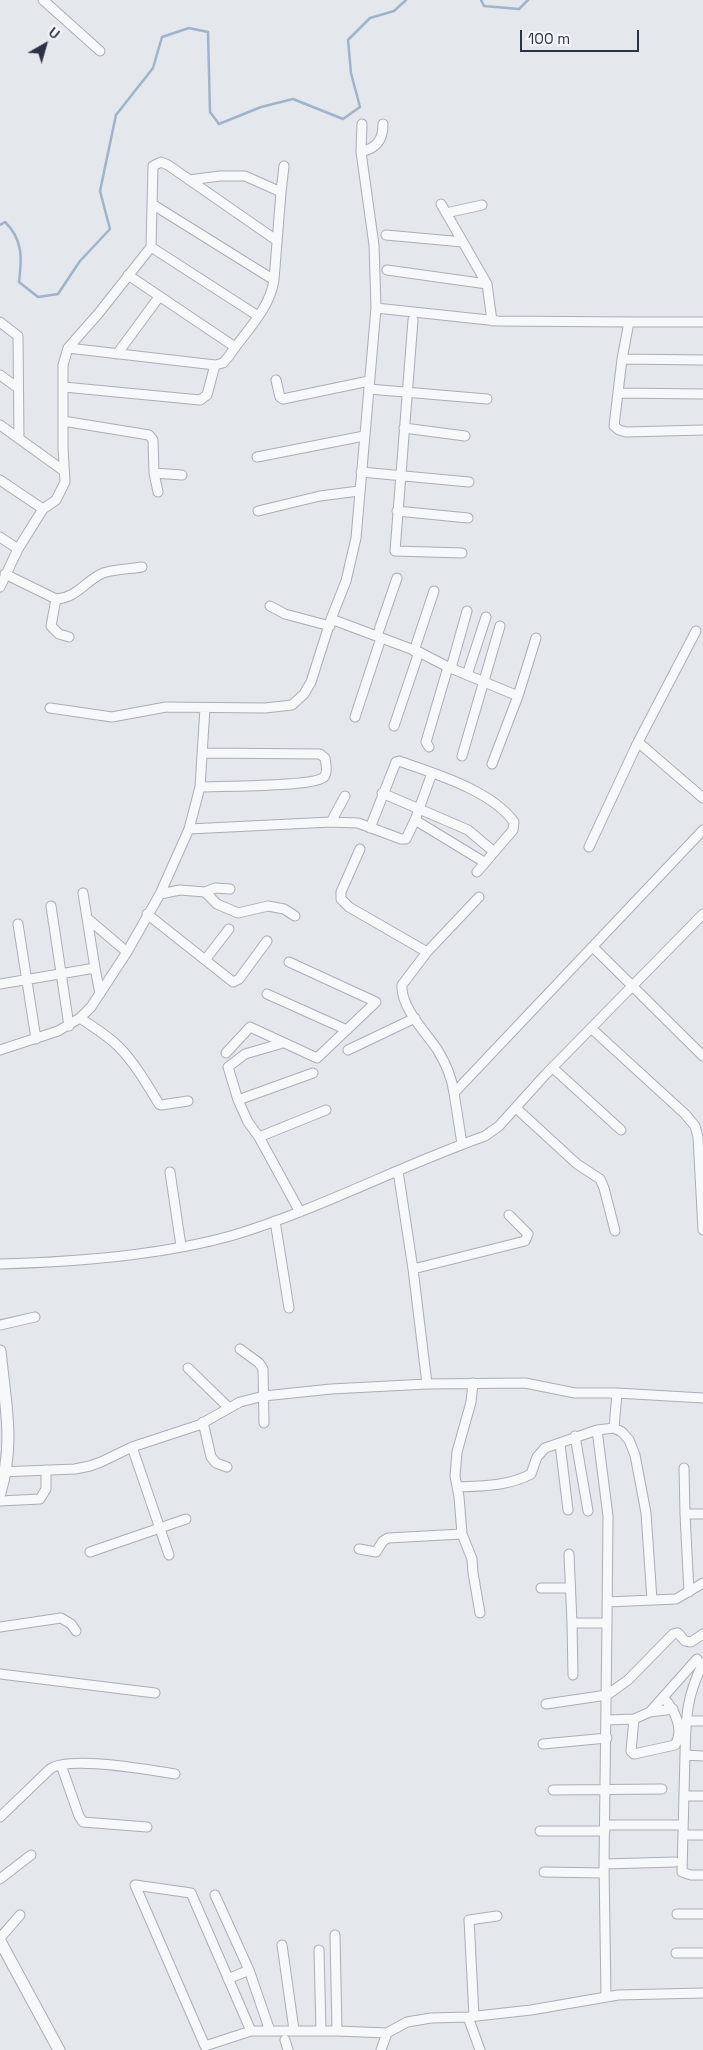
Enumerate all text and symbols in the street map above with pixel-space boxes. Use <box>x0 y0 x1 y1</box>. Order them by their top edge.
north arrow <box>20 20 70 70</box>
scale bar <box>523 20 642 52</box>
text: U <box>45 23 63 43</box>
text: 100 m <box>528 29 570 48</box>

